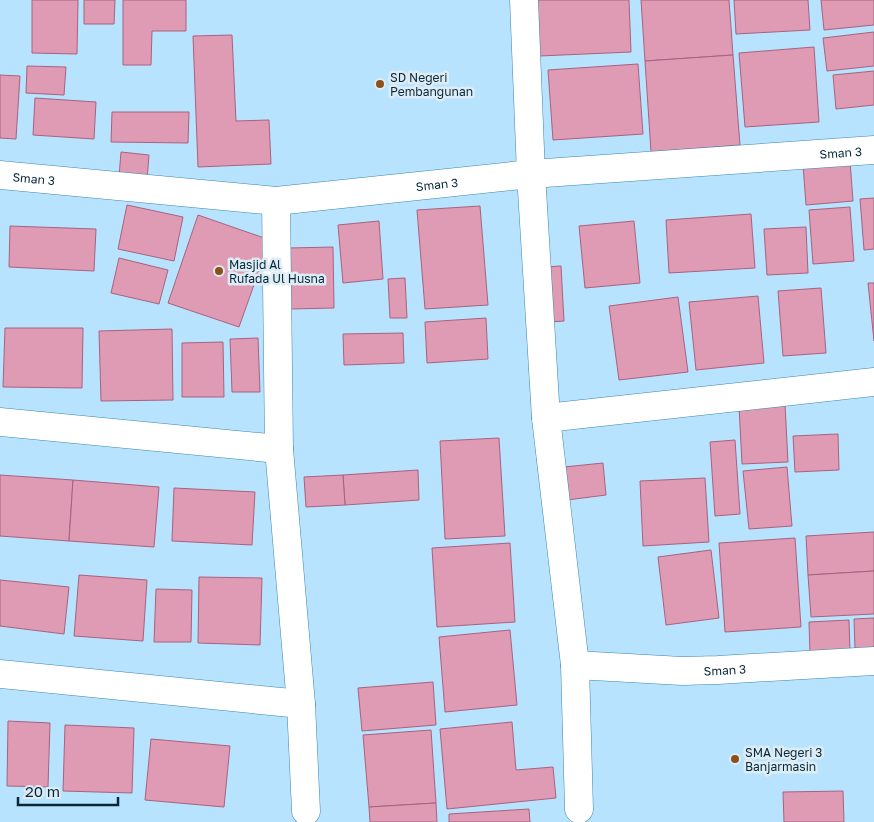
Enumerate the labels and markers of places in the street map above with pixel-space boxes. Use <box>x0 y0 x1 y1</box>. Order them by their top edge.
place label: SD Negeri Pembangunan <box>390 70 473 99</box>
marker: SD Negeri Pembangunan <box>374 78 386 90</box>
place label: Masjid Al Rufada Ul Husna <box>229 257 325 286</box>
marker: Masjid Al Rufada Ul Husna <box>213 265 225 277</box>
place label: SMA Negeri 3 Banjarmasin <box>745 745 822 774</box>
marker: SMA Negeri 3 Banjarmasin <box>729 753 741 765</box>

